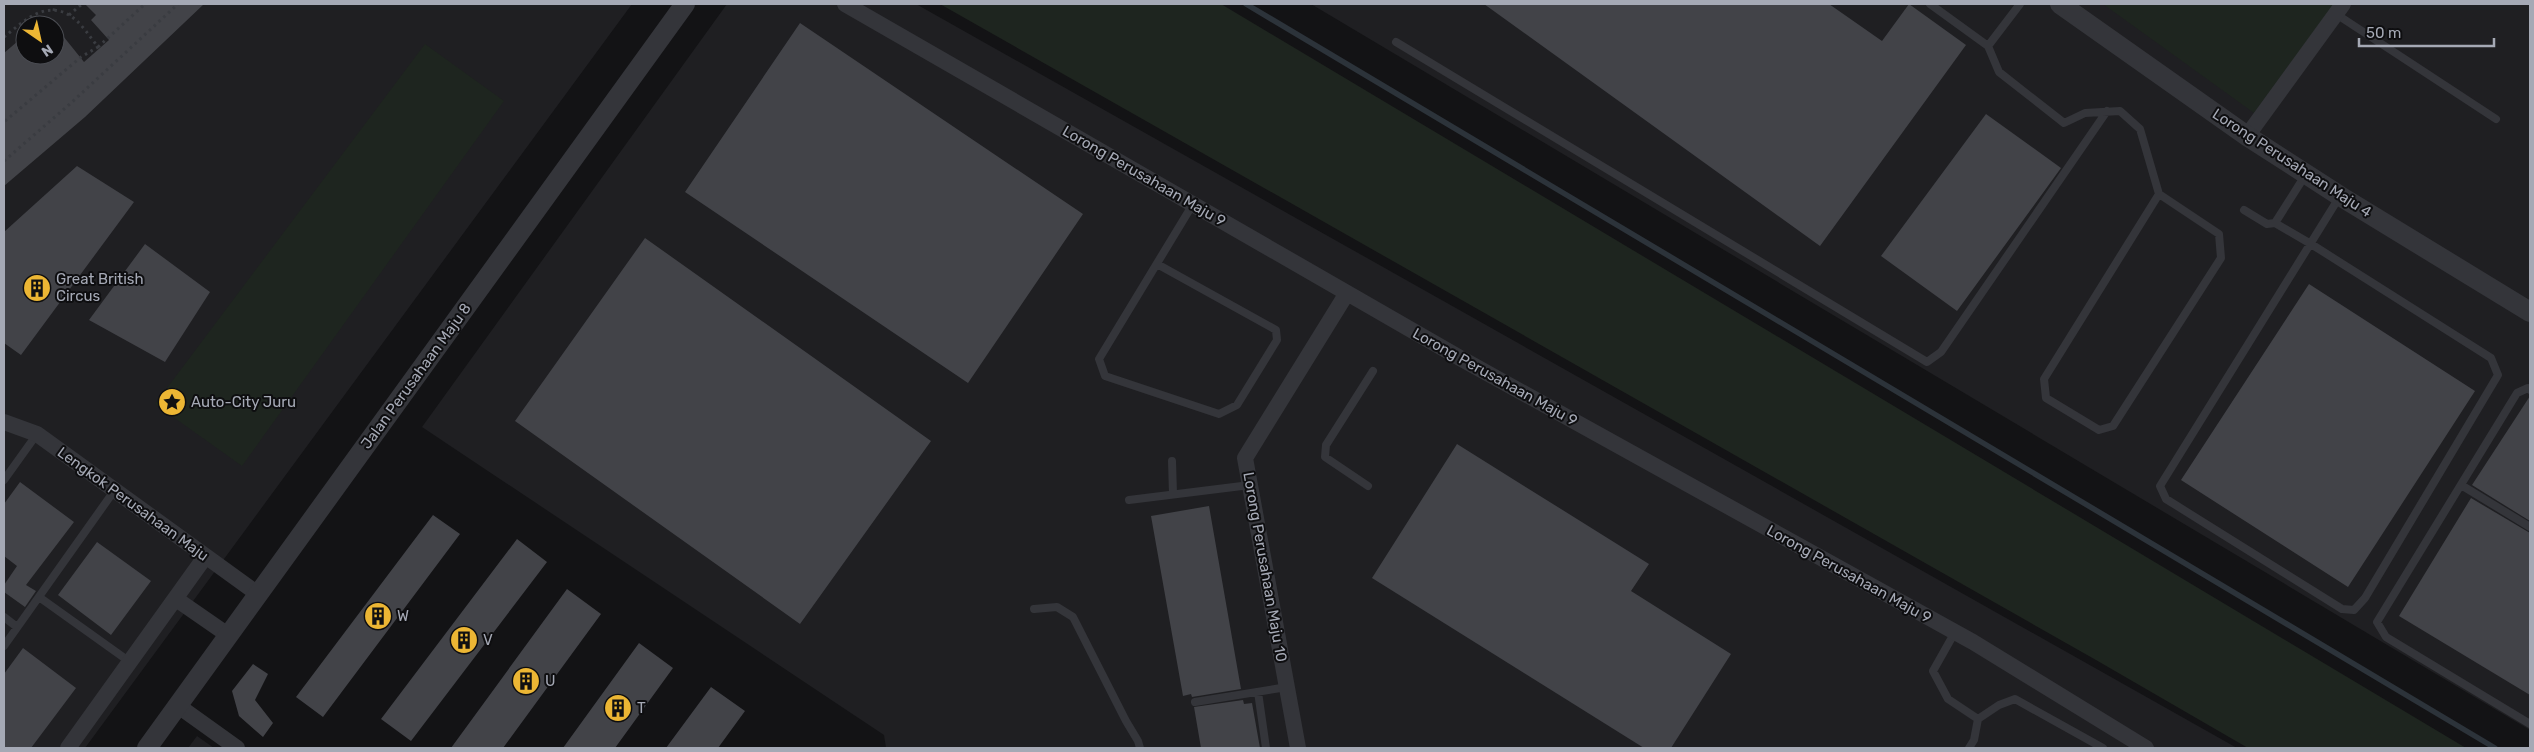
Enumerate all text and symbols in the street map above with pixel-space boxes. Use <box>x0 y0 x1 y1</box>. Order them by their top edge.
north arrow <box>15 15 65 65</box>
scale bar <box>2359 15 2494 47</box>
text: 50 m <box>2366 24 2401 42</box>
text: N <box>38 40 56 60</box>
street label: Lorong Perusahaan Maju 4 <box>2209 105 2375 221</box>
street label: Lorong Perusahaan Maju 9 <box>1059 122 1229 230</box>
place label: Great British Circus <box>56 270 144 305</box>
building icon: Great British Circus <box>22 273 52 303</box>
street label: Jalan Perusahaan Maju 8 <box>357 300 475 452</box>
street label: Lorong Perusahaan Maju 9 <box>1409 324 1581 430</box>
place icon: Auto-City Juru <box>157 387 187 417</box>
place label: Auto-City Juru <box>191 393 296 411</box>
street label: Lengkok Perusahaan Maju <box>54 443 212 565</box>
street label: Lorong Perusahaan Maju 10 <box>1239 471 1291 663</box>
street label: Lorong Perusahaan Maju 9 <box>1763 521 1935 627</box>
building icon: W <box>363 601 393 631</box>
place label: W <box>397 607 409 625</box>
building icon: V <box>449 625 479 655</box>
place label: V <box>483 631 493 649</box>
building icon: U <box>511 666 541 696</box>
place label: U <box>545 672 556 690</box>
building icon: T <box>603 693 633 723</box>
place label: T <box>637 699 646 717</box>

